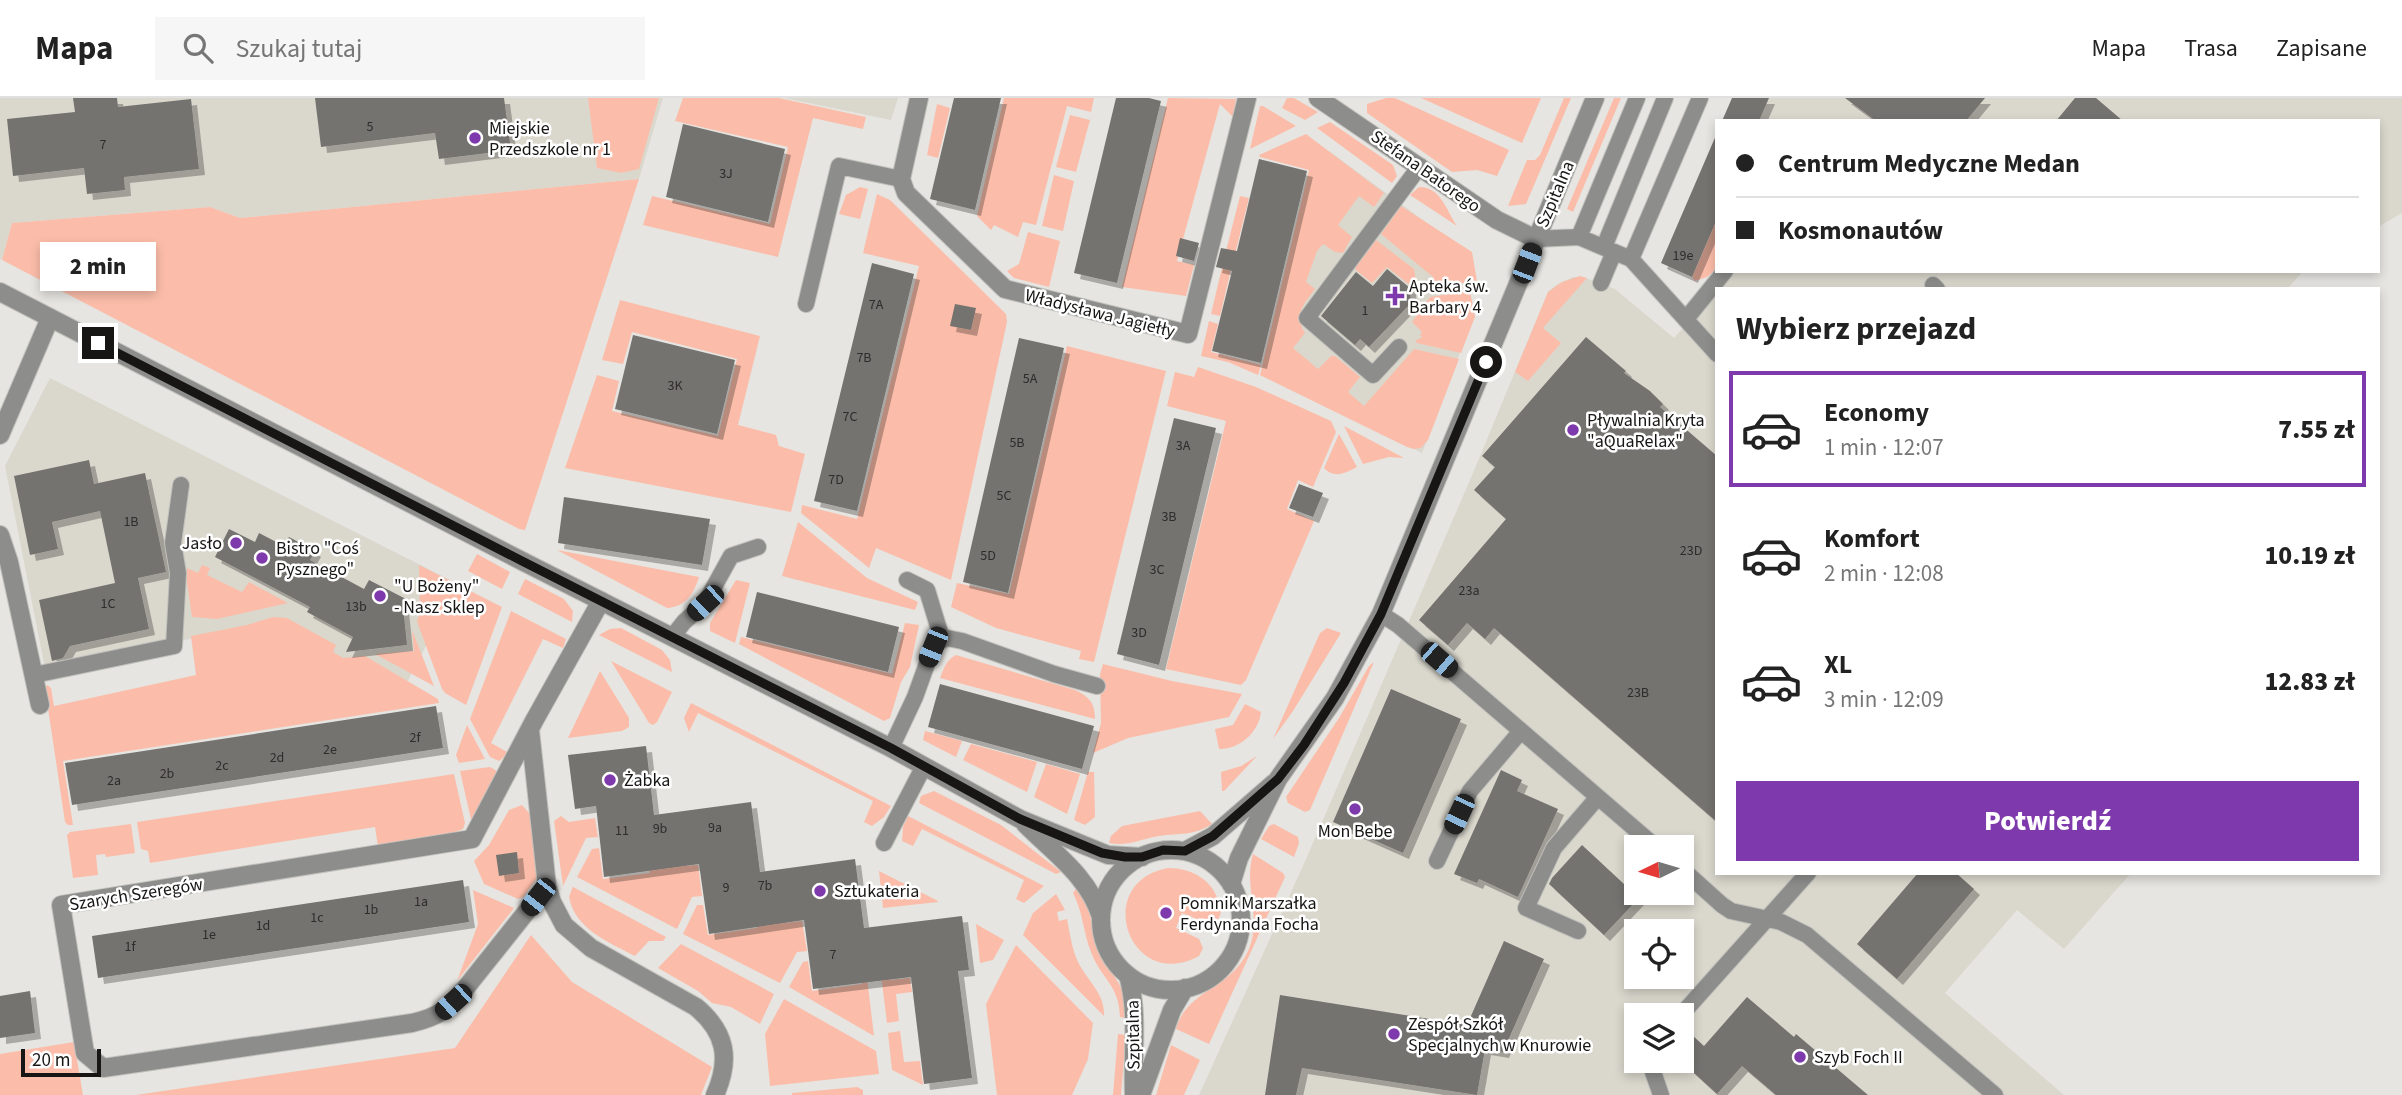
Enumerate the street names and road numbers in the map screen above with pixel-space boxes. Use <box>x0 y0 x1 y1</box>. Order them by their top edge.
street label: Stefana Batorego <box>1366 124 1486 219</box>
street label: Szpitalna <box>1530 157 1581 231</box>
street label: Władysława Jagiełły <box>1022 283 1178 344</box>
street label: Szarych Szeregów <box>68 872 205 917</box>
street label: Szpitalna <box>1120 1000 1147 1070</box>

